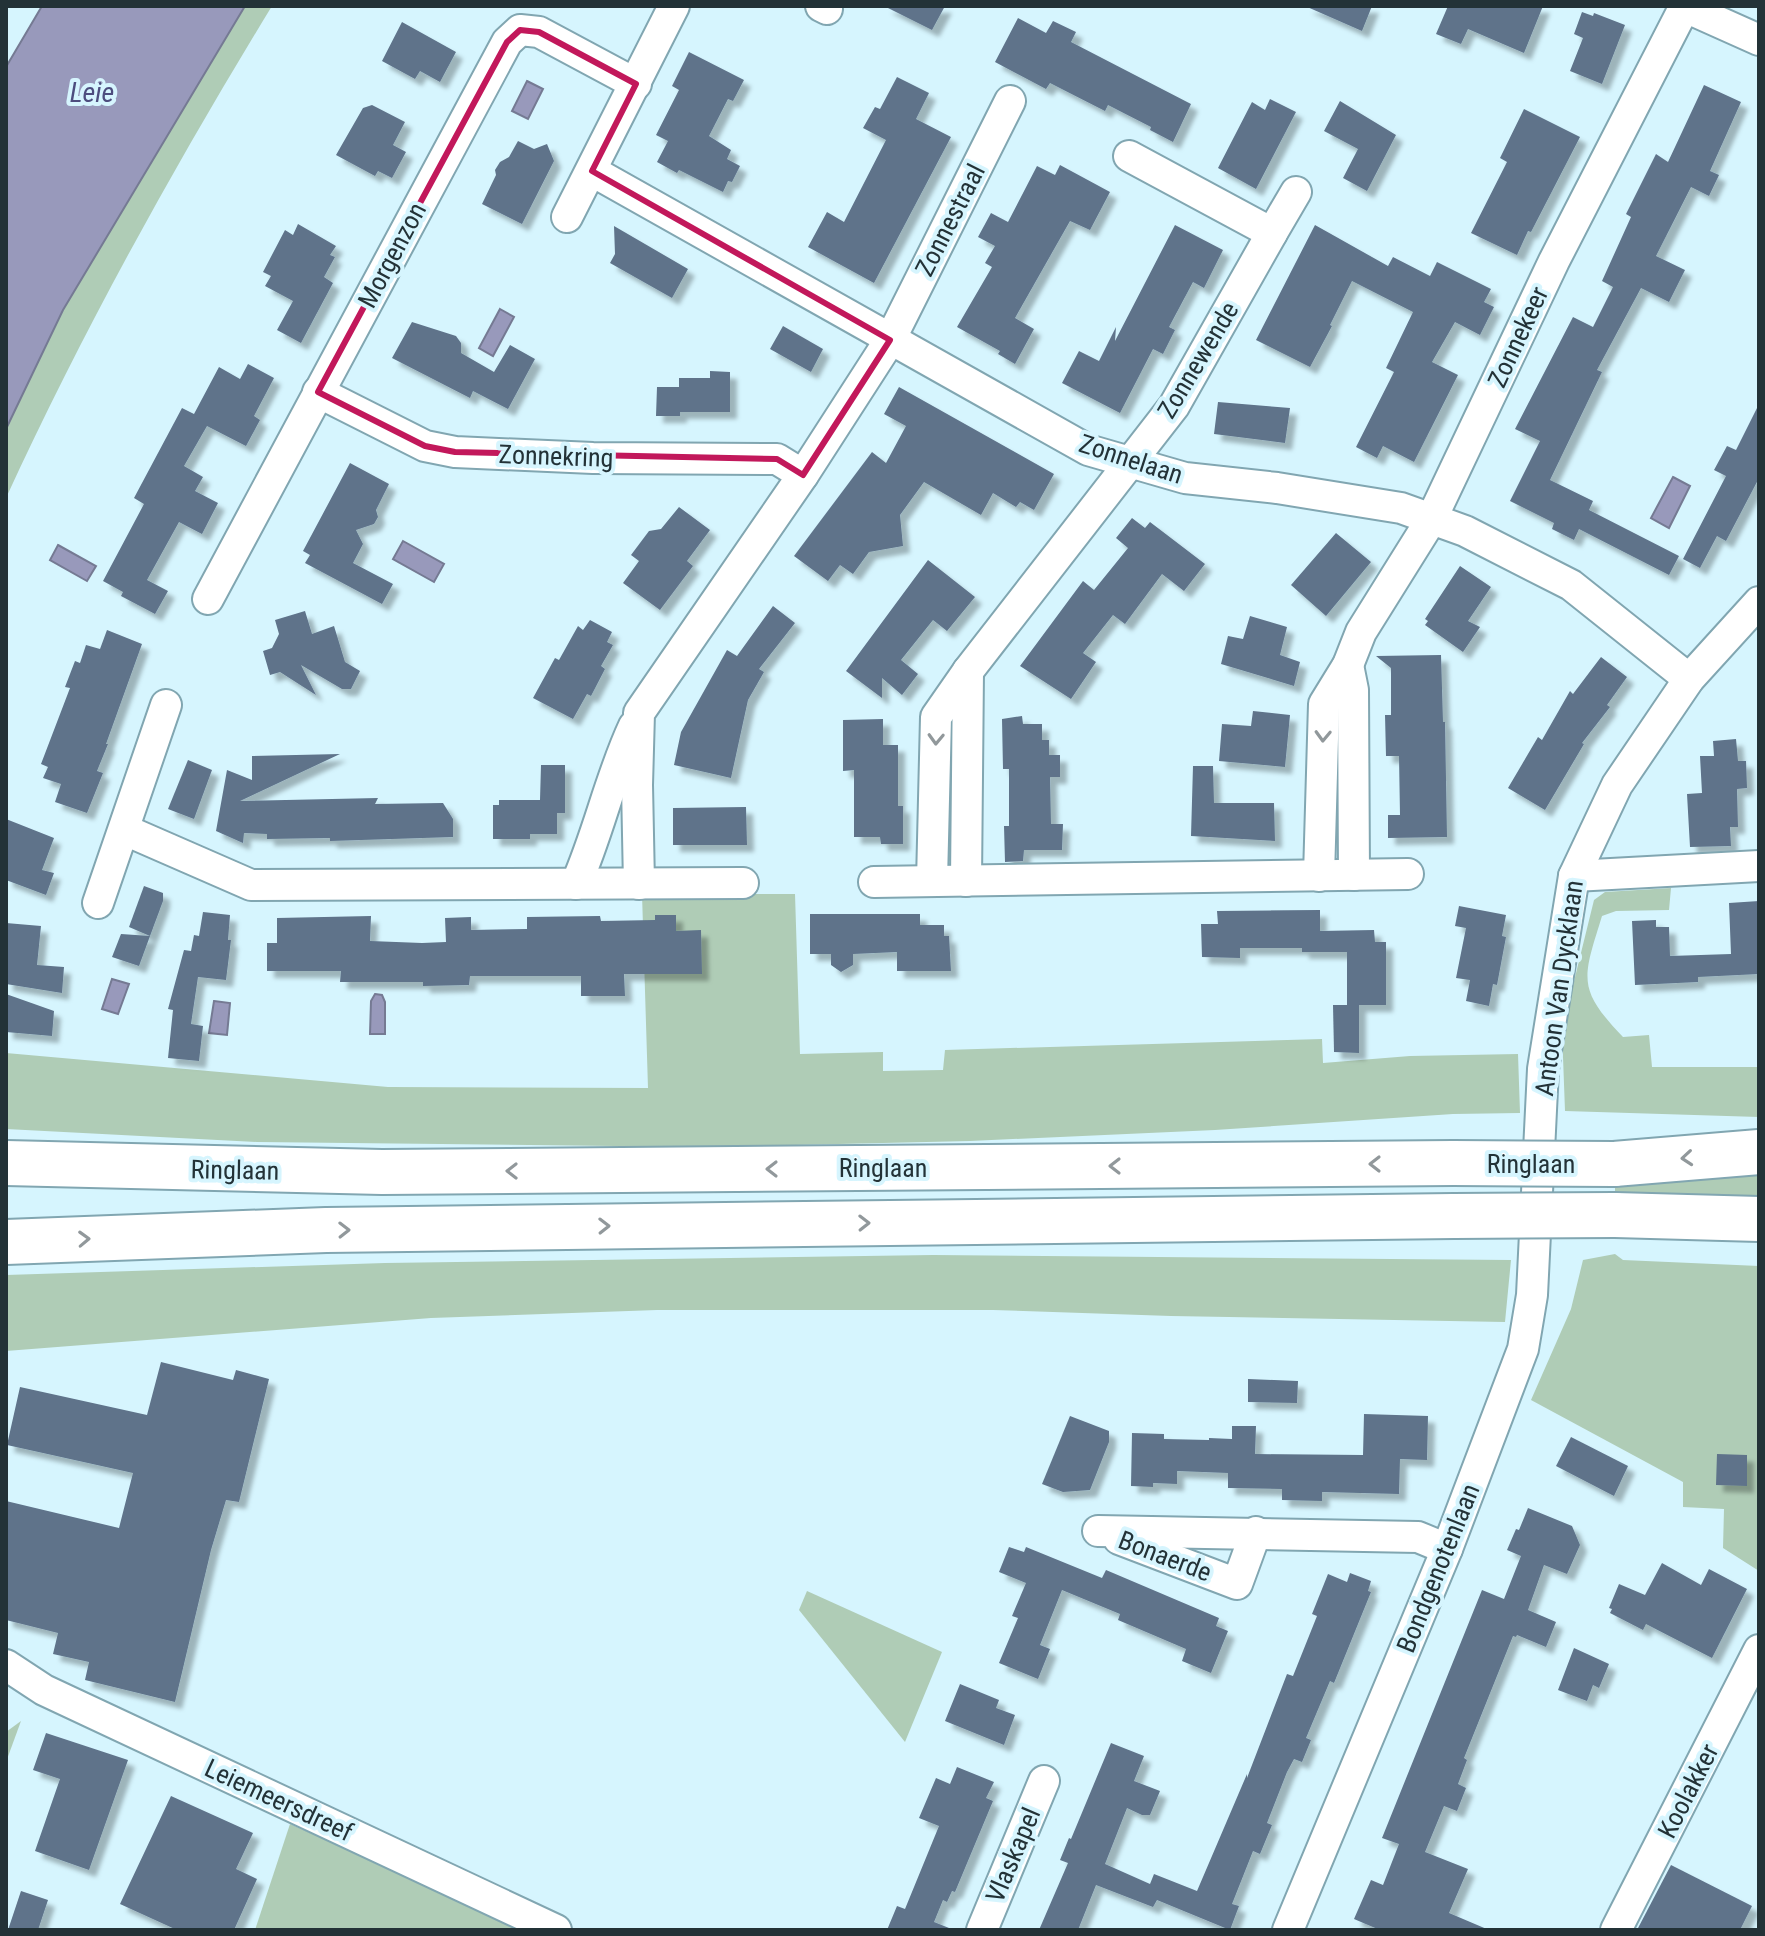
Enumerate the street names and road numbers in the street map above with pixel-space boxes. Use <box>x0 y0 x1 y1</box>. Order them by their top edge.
street label: Zonnestraal <box>909 159 991 281</box>
street label: Morgenzon <box>352 197 432 313</box>
street label: Zonnekeer <box>1482 282 1554 392</box>
street label: Zonnewende <box>1152 296 1244 424</box>
street label: Zonnelaan <box>1075 428 1187 490</box>
street label: Zonnekring <box>498 439 614 473</box>
street label: Antoon Van Dycklaan <box>1529 878 1589 1098</box>
street label: Ringlaan <box>1487 1149 1575 1179</box>
street label: Ringlaan <box>839 1153 927 1183</box>
street label: Ringlaan <box>190 1154 280 1186</box>
street label: Bondgenotenlaan <box>1391 1479 1485 1657</box>
street label: Bonaerde <box>1114 1525 1216 1587</box>
street label: Koolakker <box>1652 1739 1724 1843</box>
street label: Leiemeersdreef <box>200 1753 358 1847</box>
street label: Vlaskapel <box>980 1803 1046 1907</box>

